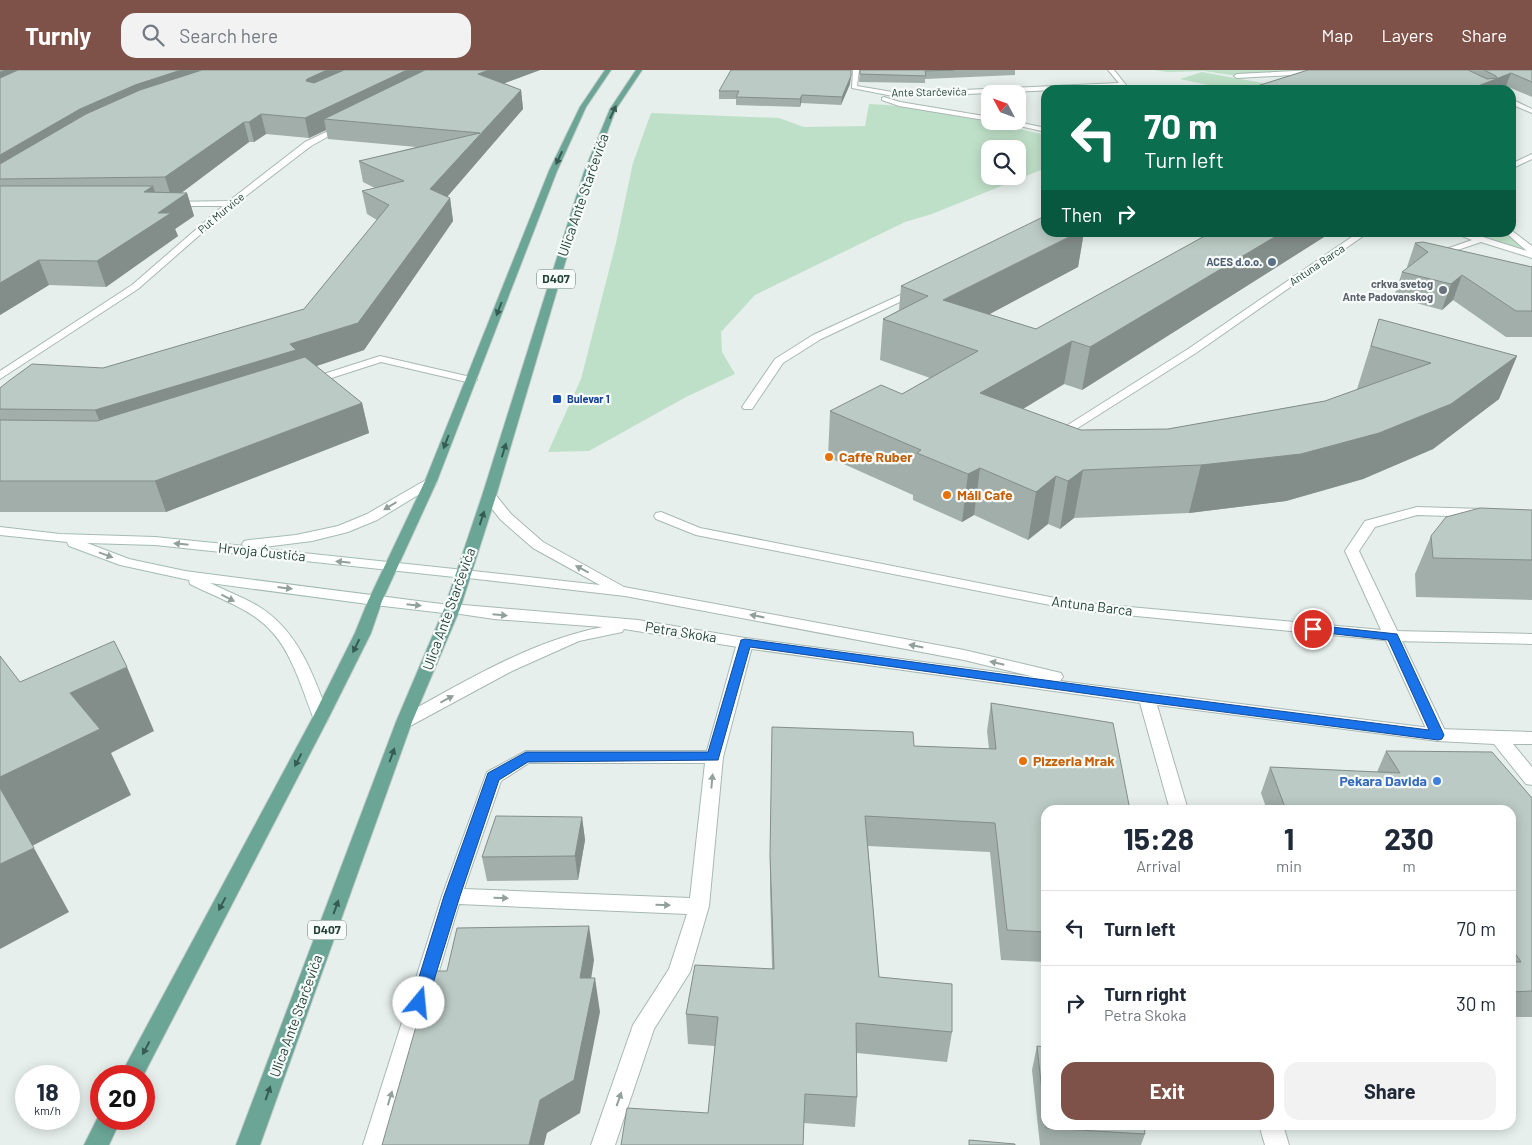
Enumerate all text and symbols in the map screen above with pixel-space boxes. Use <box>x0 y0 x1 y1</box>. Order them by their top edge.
search box <box>121 13 471 58</box>
text: Turnly <box>25 21 91 50</box>
icon: search <box>139 21 167 49</box>
text: Search here <box>179 24 278 47</box>
text: Map <box>1321 24 1353 46</box>
text: Layers <box>1381 24 1434 46</box>
text: Share <box>1462 24 1507 46</box>
street label: Ante Starčevića <box>891 84 967 99</box>
north arrow <box>981 85 1026 130</box>
map controls <box>981 85 1026 185</box>
text: 70 m <box>1144 104 1218 146</box>
one-way arrow <box>609 105 617 119</box>
icon: left <box>1061 105 1126 170</box>
street label: Ulica Ante Starčevića <box>554 131 612 259</box>
button: search <box>981 140 1026 185</box>
text: Turn left <box>1144 146 1224 172</box>
one-way arrow <box>555 151 563 165</box>
street label: Put Murvice <box>195 189 247 236</box>
icon: right <box>1112 200 1140 228</box>
text: Then <box>1061 203 1102 226</box>
street label: Antuna Barca <box>1287 241 1347 288</box>
place label: ACES d.o.o. <box>1206 255 1262 268</box>
marker: ACES d.o.o. <box>1266 256 1278 268</box>
road number: D407 <box>537 270 575 288</box>
place label: crkva svetog Ante Padovanskog <box>1343 277 1433 303</box>
marker: crkva svetog Ante Padovanskog <box>1437 284 1449 296</box>
one-way arrow <box>495 302 503 317</box>
place label: Bulevar 1 <box>567 392 610 405</box>
marker: Bulevar 1 <box>551 393 563 405</box>
one-way arrow <box>442 435 450 450</box>
one-way arrow <box>500 442 508 457</box>
place label: Caffe Ruber <box>839 448 913 465</box>
marker: Caffe Ruber <box>823 451 835 463</box>
place label: Máli Cafe <box>957 486 1013 503</box>
marker: Máli Cafe <box>941 489 953 501</box>
one-way arrow <box>383 502 396 511</box>
one-way arrow <box>479 511 486 526</box>
street label: Hrvoja Ćustića <box>217 538 307 565</box>
one-way arrow <box>173 540 189 548</box>
street label: Ulica Ante Starčevića <box>418 545 479 672</box>
one-way arrow <box>99 552 114 559</box>
one-way arrow <box>335 558 351 566</box>
one-way arrow <box>575 565 590 573</box>
one-way arrow <box>278 585 294 593</box>
street label: Antuna Barca <box>1051 592 1134 619</box>
one-way arrow <box>221 593 236 602</box>
one-way arrow <box>406 601 422 609</box>
pin <box>1292 608 1334 650</box>
one-way arrow <box>492 611 508 619</box>
one-way arrow <box>748 611 764 619</box>
icon: arrive <box>1299 615 1327 643</box>
street label: Petra Skoka <box>644 617 718 646</box>
one-way arrow <box>352 638 360 653</box>
one-way arrow <box>908 642 924 650</box>
one-way arrow <box>990 659 1005 667</box>
one-way arrow <box>439 695 454 703</box>
one-way arrow <box>389 747 396 762</box>
place label: Pizzeria Mrak <box>1033 752 1115 769</box>
one-way arrow <box>294 753 302 768</box>
marker: Pizzeria Mrak <box>1017 755 1029 767</box>
one-way arrow <box>708 772 716 788</box>
place label: Pekara Davida <box>1339 772 1427 789</box>
marker: Pekara Davida <box>1431 775 1443 787</box>
text: 15:28 <box>1123 820 1194 856</box>
text: 1 <box>1284 820 1294 856</box>
text: 230 <box>1384 820 1434 856</box>
text: Arrival <box>1136 856 1181 875</box>
text: min <box>1276 856 1302 875</box>
text: m <box>1402 856 1416 875</box>
one-way arrow <box>493 894 509 902</box>
one-way arrow <box>218 897 226 911</box>
one-way arrow <box>332 899 340 914</box>
one-way arrow <box>655 901 671 909</box>
icon: left <box>1061 914 1089 942</box>
text: Turn left <box>1104 917 1175 940</box>
text: 70 m <box>1457 917 1496 940</box>
road number: D407 <box>308 920 346 940</box>
street label: Ulica Ante Starčevića <box>265 952 326 1079</box>
position arrow <box>392 976 444 1028</box>
text: Turn right <box>1104 982 1186 1005</box>
icon: right <box>1061 989 1089 1017</box>
text: 30 m <box>1456 992 1496 1015</box>
text: Petra Skoka <box>1104 1005 1186 1024</box>
one-way arrow <box>142 1040 150 1055</box>
button: Exit <box>1061 1062 1274 1120</box>
button: Share <box>1284 1062 1496 1120</box>
speed limit sign: 20 <box>90 1065 155 1130</box>
text: 18 <box>36 1076 59 1106</box>
one-way arrow <box>265 1085 272 1100</box>
one-way arrow <box>386 1091 394 1106</box>
one-way arrow <box>615 1091 623 1106</box>
text: km/h <box>34 1103 61 1117</box>

